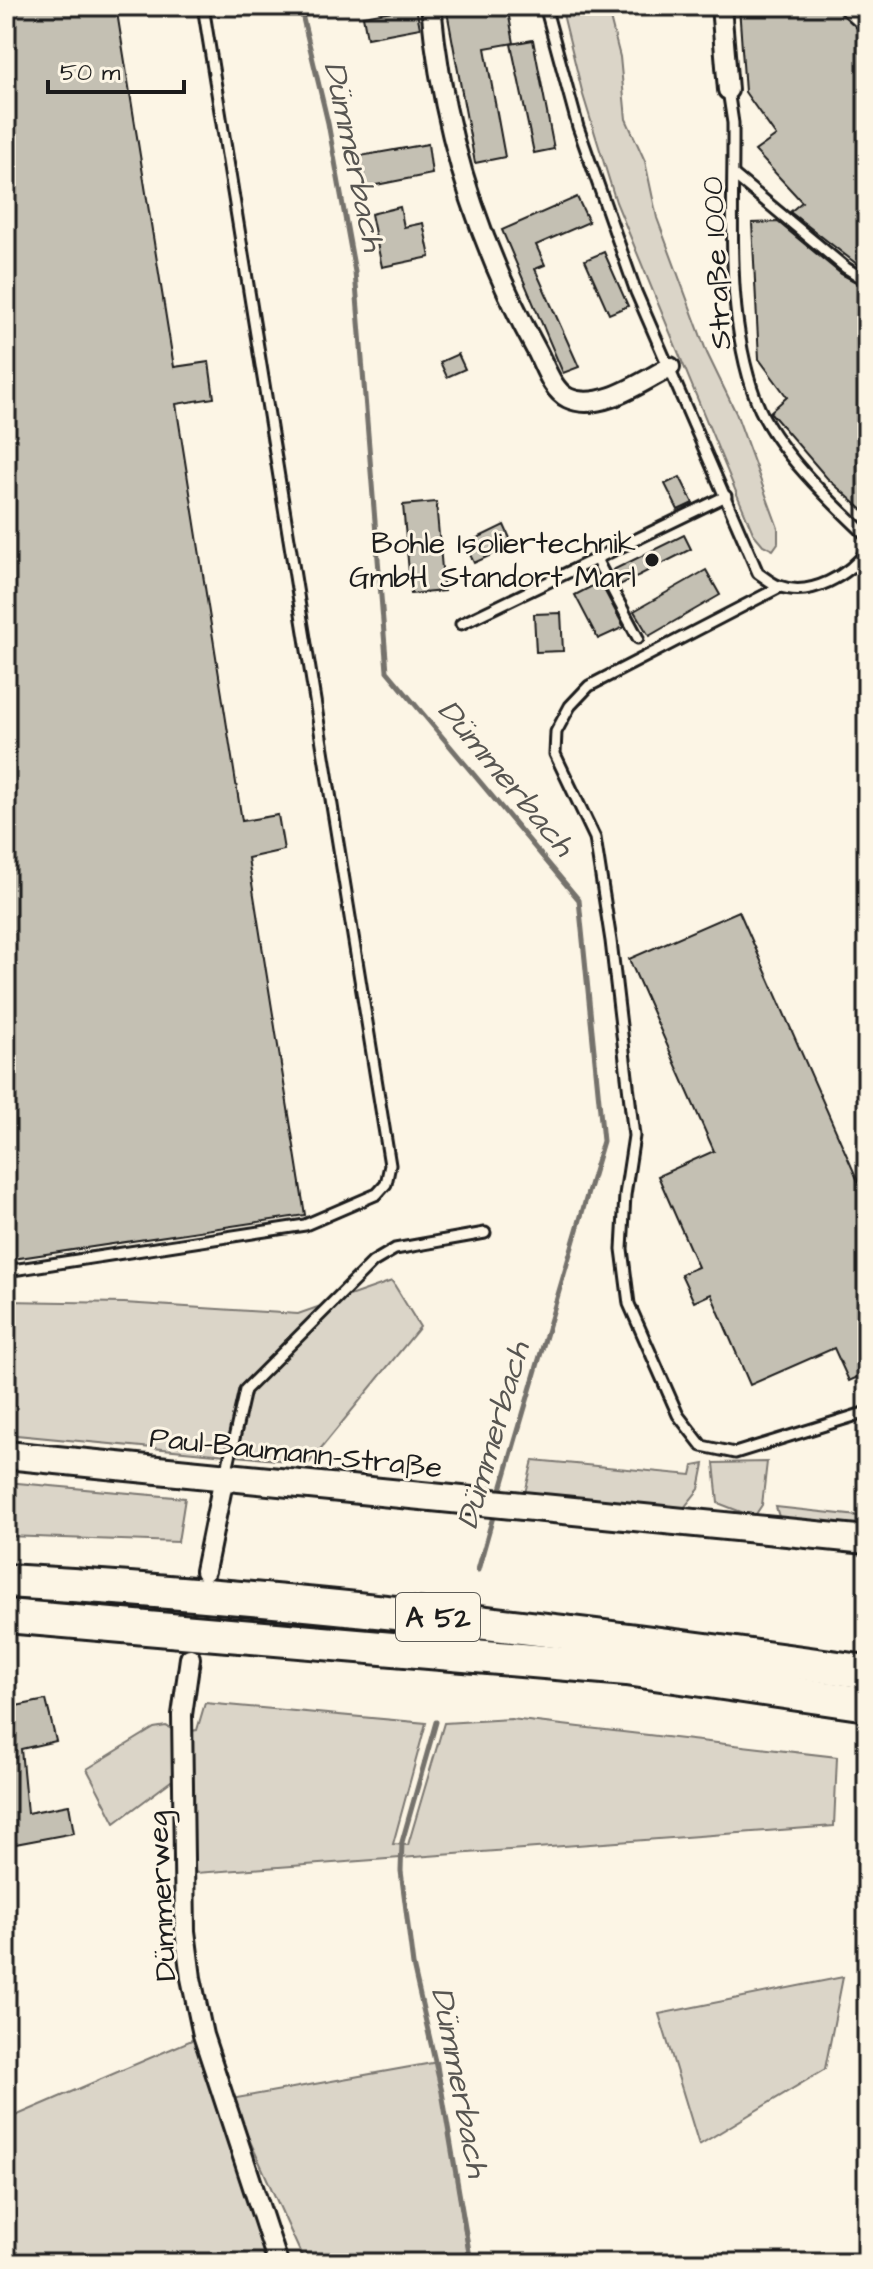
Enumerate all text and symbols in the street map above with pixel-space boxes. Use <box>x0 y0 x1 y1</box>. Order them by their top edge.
scale bar <box>48 44 184 94</box>
text: 50 m <box>60 56 121 90</box>
water label: Dümmerbach <box>312 58 396 256</box>
street label: Straße 1000 <box>691 175 743 351</box>
place label: Bohle Isoliertechnik GmbH Standort Marl <box>349 523 636 599</box>
marker: Bohle Isoliertechnik GmbH Standort Marl <box>643 551 661 569</box>
water label: Dümmerbach <box>427 690 586 867</box>
water label: Dümmerbach <box>445 1336 542 1534</box>
street label: Paul-Baumann-Straße <box>147 1417 444 1489</box>
road number: A 52 <box>396 1593 480 1641</box>
street label: Dümmerweg <box>137 1810 188 1982</box>
water label: Dümmerbach <box>419 1984 500 2182</box>

